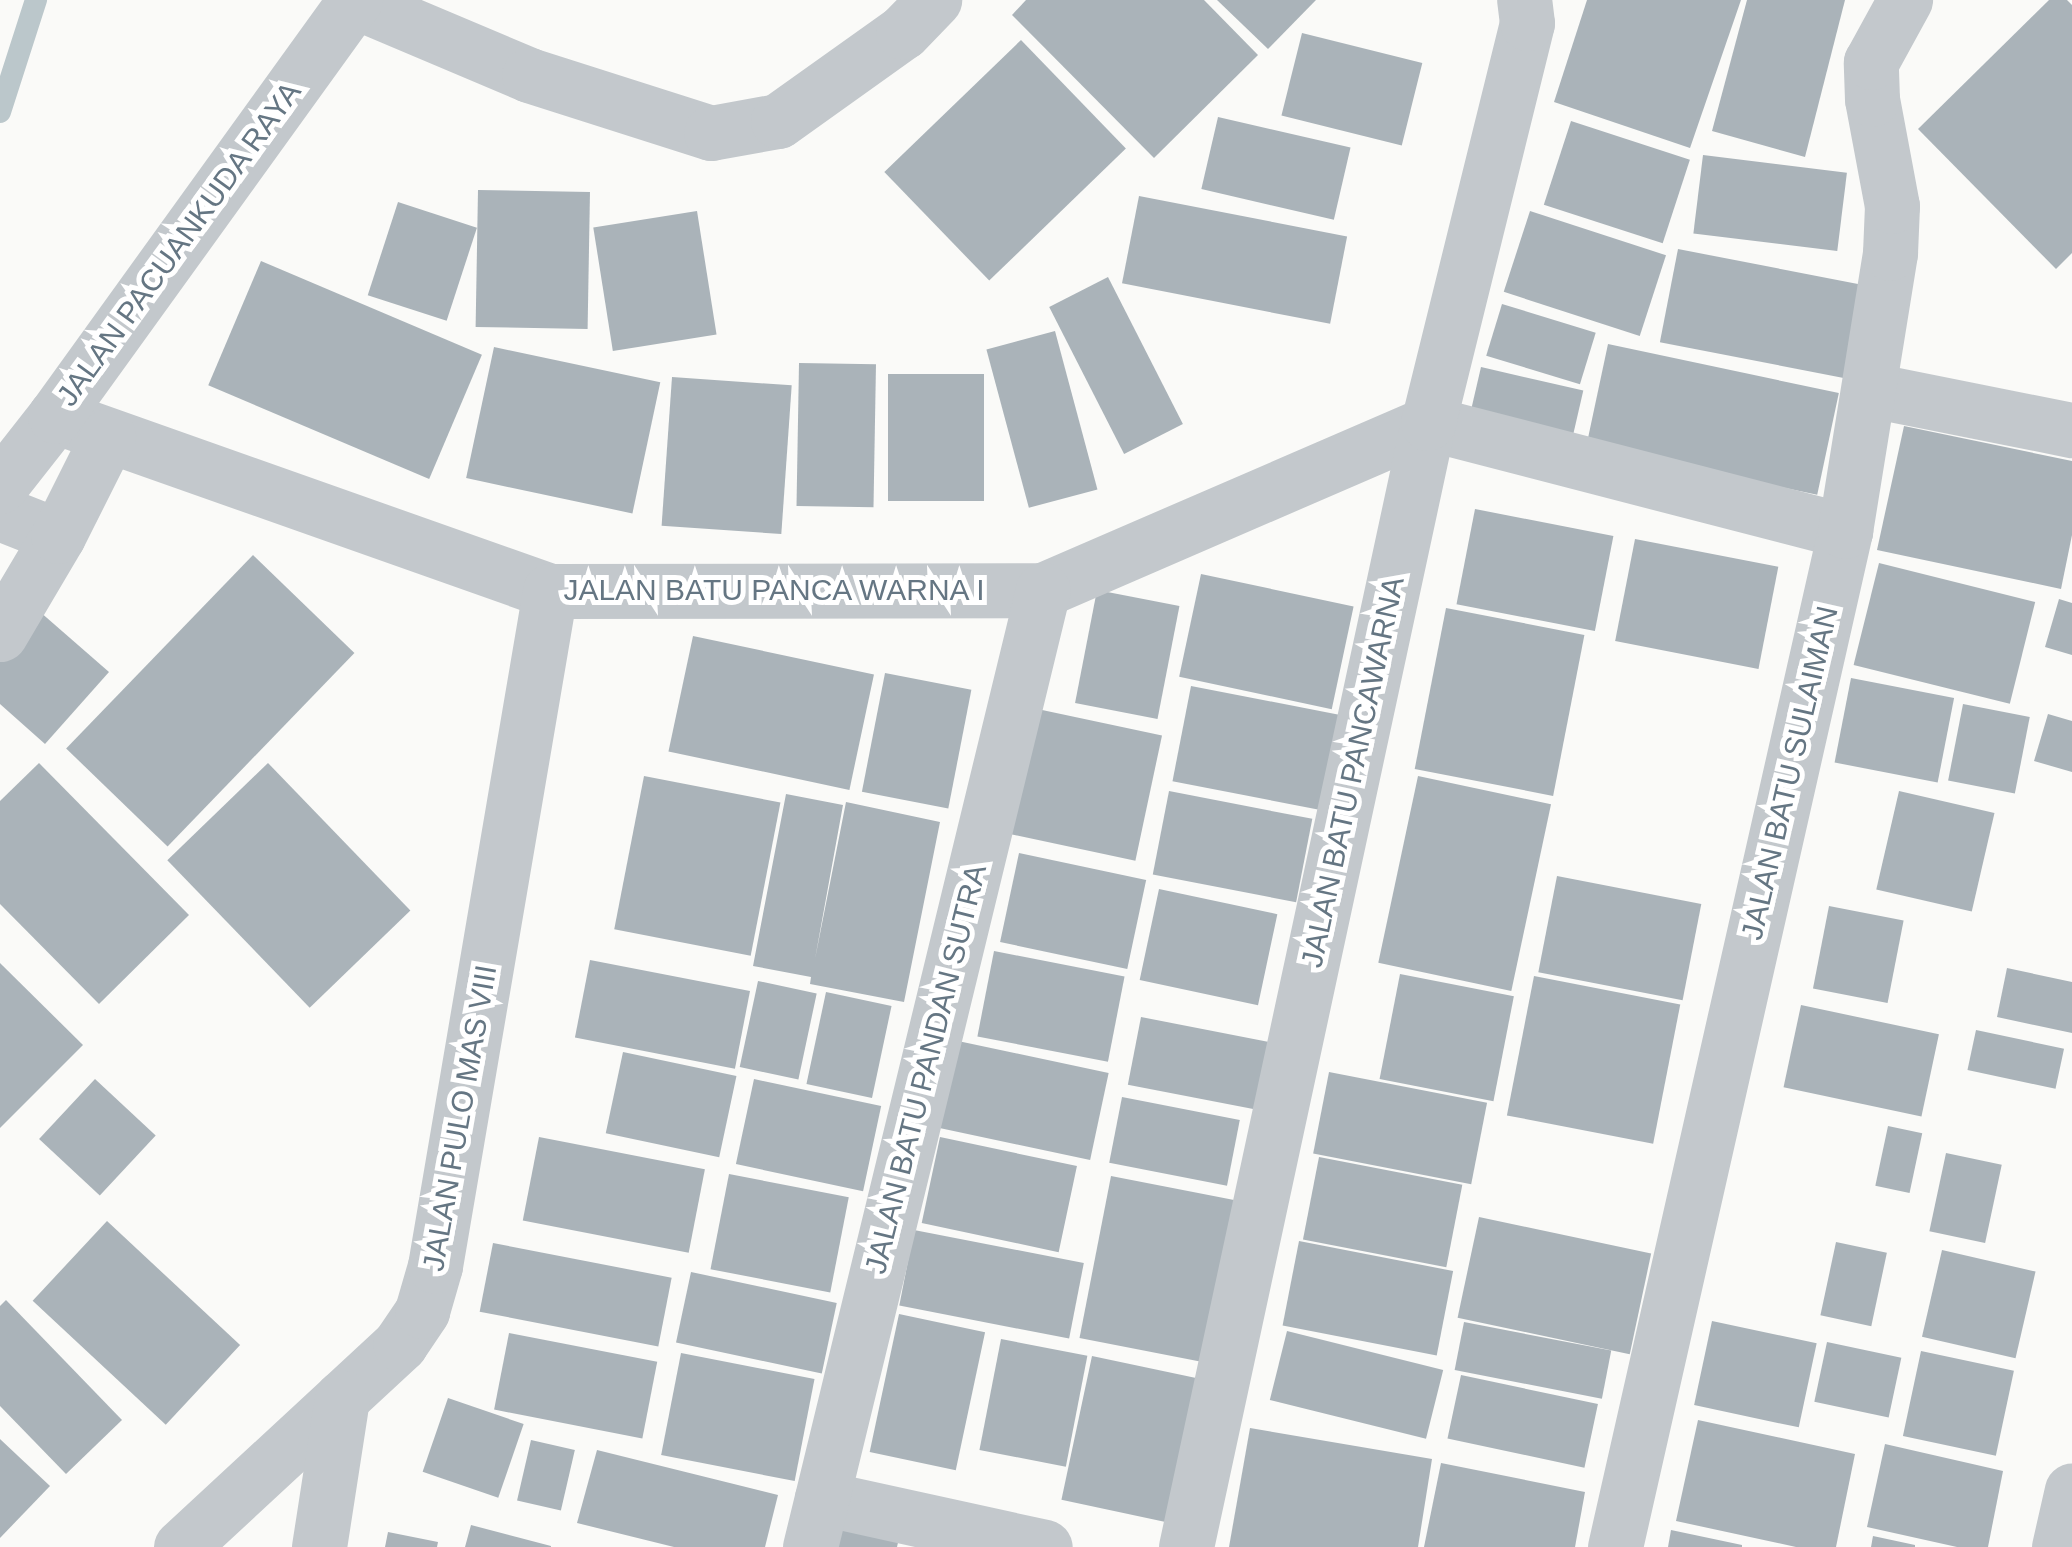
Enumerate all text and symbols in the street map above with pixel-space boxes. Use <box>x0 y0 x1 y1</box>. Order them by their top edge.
street label: JALAN PACUANKUDA RAYA <box>49 74 309 414</box>
street label: JALAN BATU PANCA WARNA I <box>562 572 986 608</box>
street label: JALAN BATU PANCAWARNA <box>1294 573 1412 971</box>
street label: JALAN BATU SULAIMAN <box>1734 603 1846 943</box>
street label: JALAN BATU PANDAN SUTRA <box>858 861 994 1277</box>
street label: JALAN PULO MAS VIII <box>415 962 505 1274</box>

